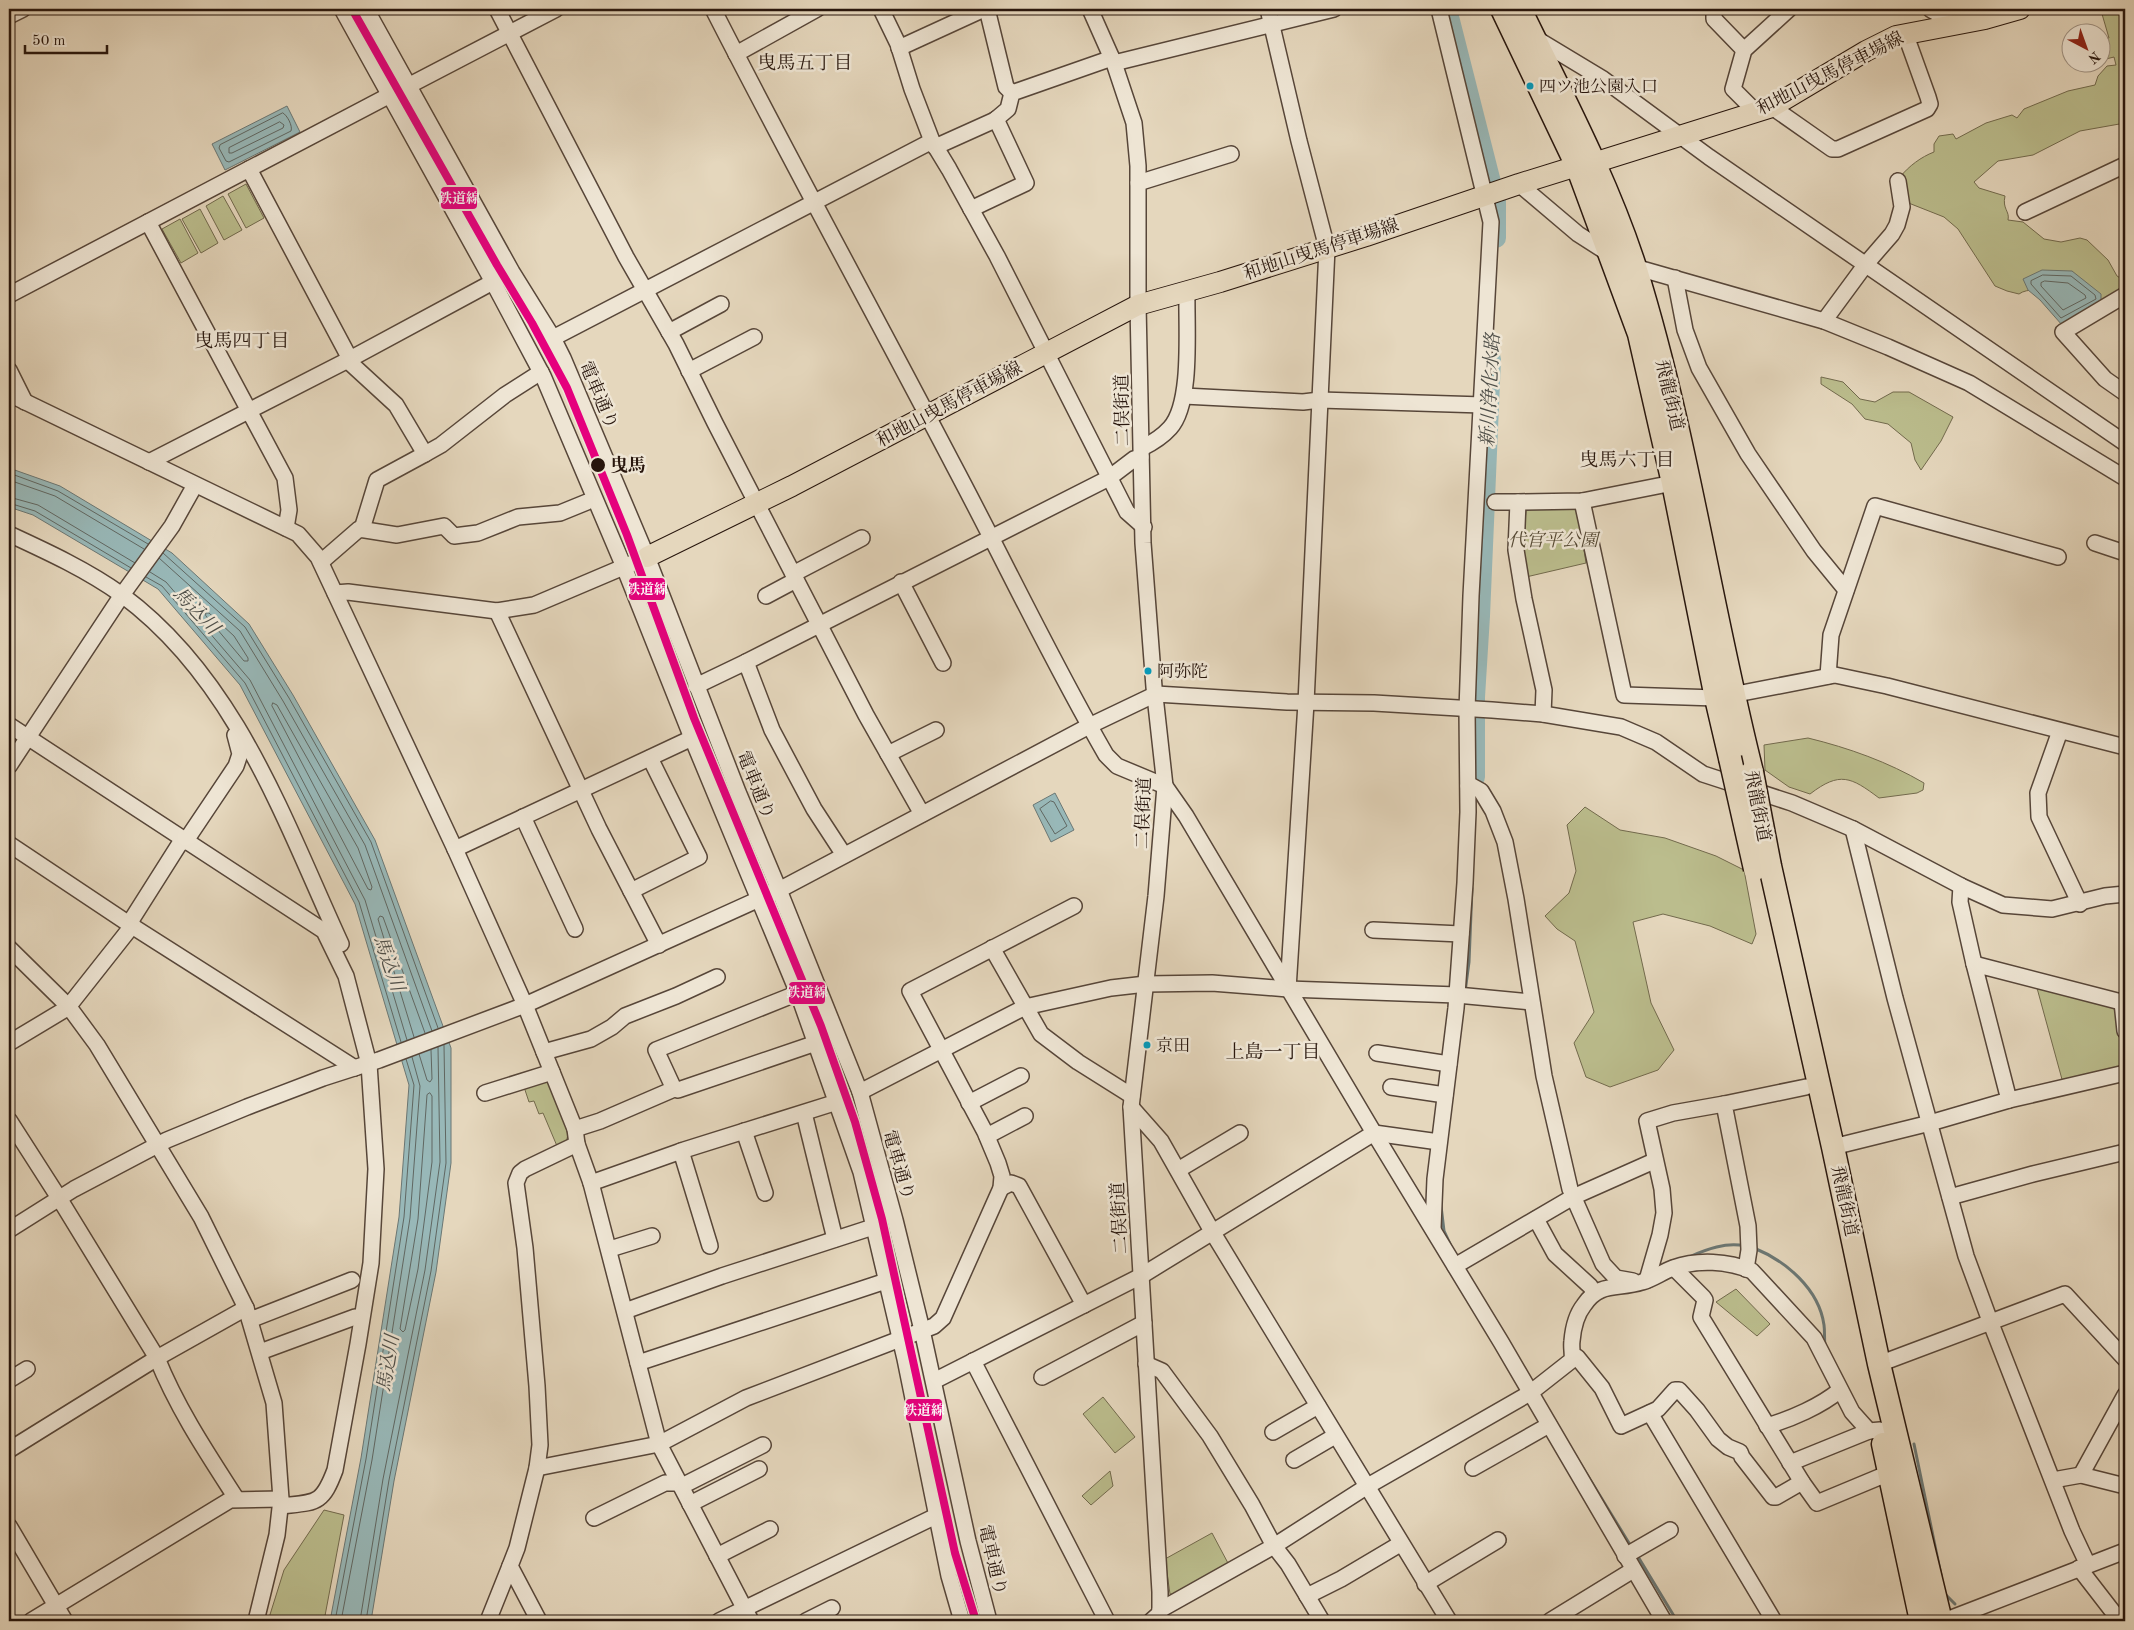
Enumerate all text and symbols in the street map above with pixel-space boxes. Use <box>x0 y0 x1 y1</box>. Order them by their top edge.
scale bar <box>25 22 108 54</box>
north arrow <box>2062 22 2112 72</box>
street label: 和地山曳馬停車場線 <box>1753 27 1907 119</box>
text: 50 m <box>32 34 66 49</box>
text: N <box>2085 48 2103 66</box>
district label: 曳馬五丁目 <box>757 53 853 74</box>
place label: 四ツ池公園入口 <box>1539 77 1658 96</box>
marker: 四ツ池公園入口 <box>1525 81 1535 91</box>
line badge: 鉄道線 <box>440 186 478 210</box>
text: 鉄道線 <box>438 191 480 206</box>
street label: 和地山曳馬停車場線 <box>1241 214 1401 284</box>
district label: 曳馬四丁目 <box>194 331 290 352</box>
water label: 新川浄化水路 <box>1477 331 1504 448</box>
street label: 和地山曳馬停車場線 <box>873 357 1025 451</box>
street label: 電車通り <box>576 358 622 432</box>
street label: 飛龍街道 <box>1652 358 1688 432</box>
street label: 二俣街道 <box>1111 374 1133 446</box>
district label: 曳馬六丁目 <box>1579 450 1675 471</box>
place label: 曳馬 <box>610 455 646 475</box>
marker: 曳馬 <box>589 456 607 474</box>
park label: 代官平公園 <box>1508 530 1601 550</box>
line badge: 鉄道線 <box>628 577 666 601</box>
text: 鉄道線 <box>626 582 668 597</box>
water label: 馬込川 <box>169 583 225 640</box>
place label: 阿弥陀 <box>1157 662 1208 681</box>
marker: 阿弥陀 <box>1143 666 1153 676</box>
street label: 電車通り <box>733 748 779 822</box>
street label: 飛龍街道 <box>1741 769 1775 843</box>
street label: 二俣街道 <box>1132 777 1154 849</box>
water label: 馬込川 <box>369 933 408 996</box>
line badge: 鉄道線 <box>788 981 826 1005</box>
text: 鉄道線 <box>786 985 828 1000</box>
place label: 京田 <box>1156 1036 1190 1055</box>
marker: 京田 <box>1142 1040 1152 1050</box>
district label: 上島一丁目 <box>1225 1042 1321 1063</box>
street label: 電車通り <box>879 1128 919 1202</box>
street label: 飛龍街道 <box>1828 1164 1862 1238</box>
street label: 二俣街道 <box>1107 1182 1131 1254</box>
water label: 馬込川 <box>374 1331 404 1393</box>
line badge: 鉄道線 <box>905 1398 943 1422</box>
text: 鉄道線 <box>903 1403 945 1418</box>
street label: 電車通り <box>975 1523 1011 1597</box>

